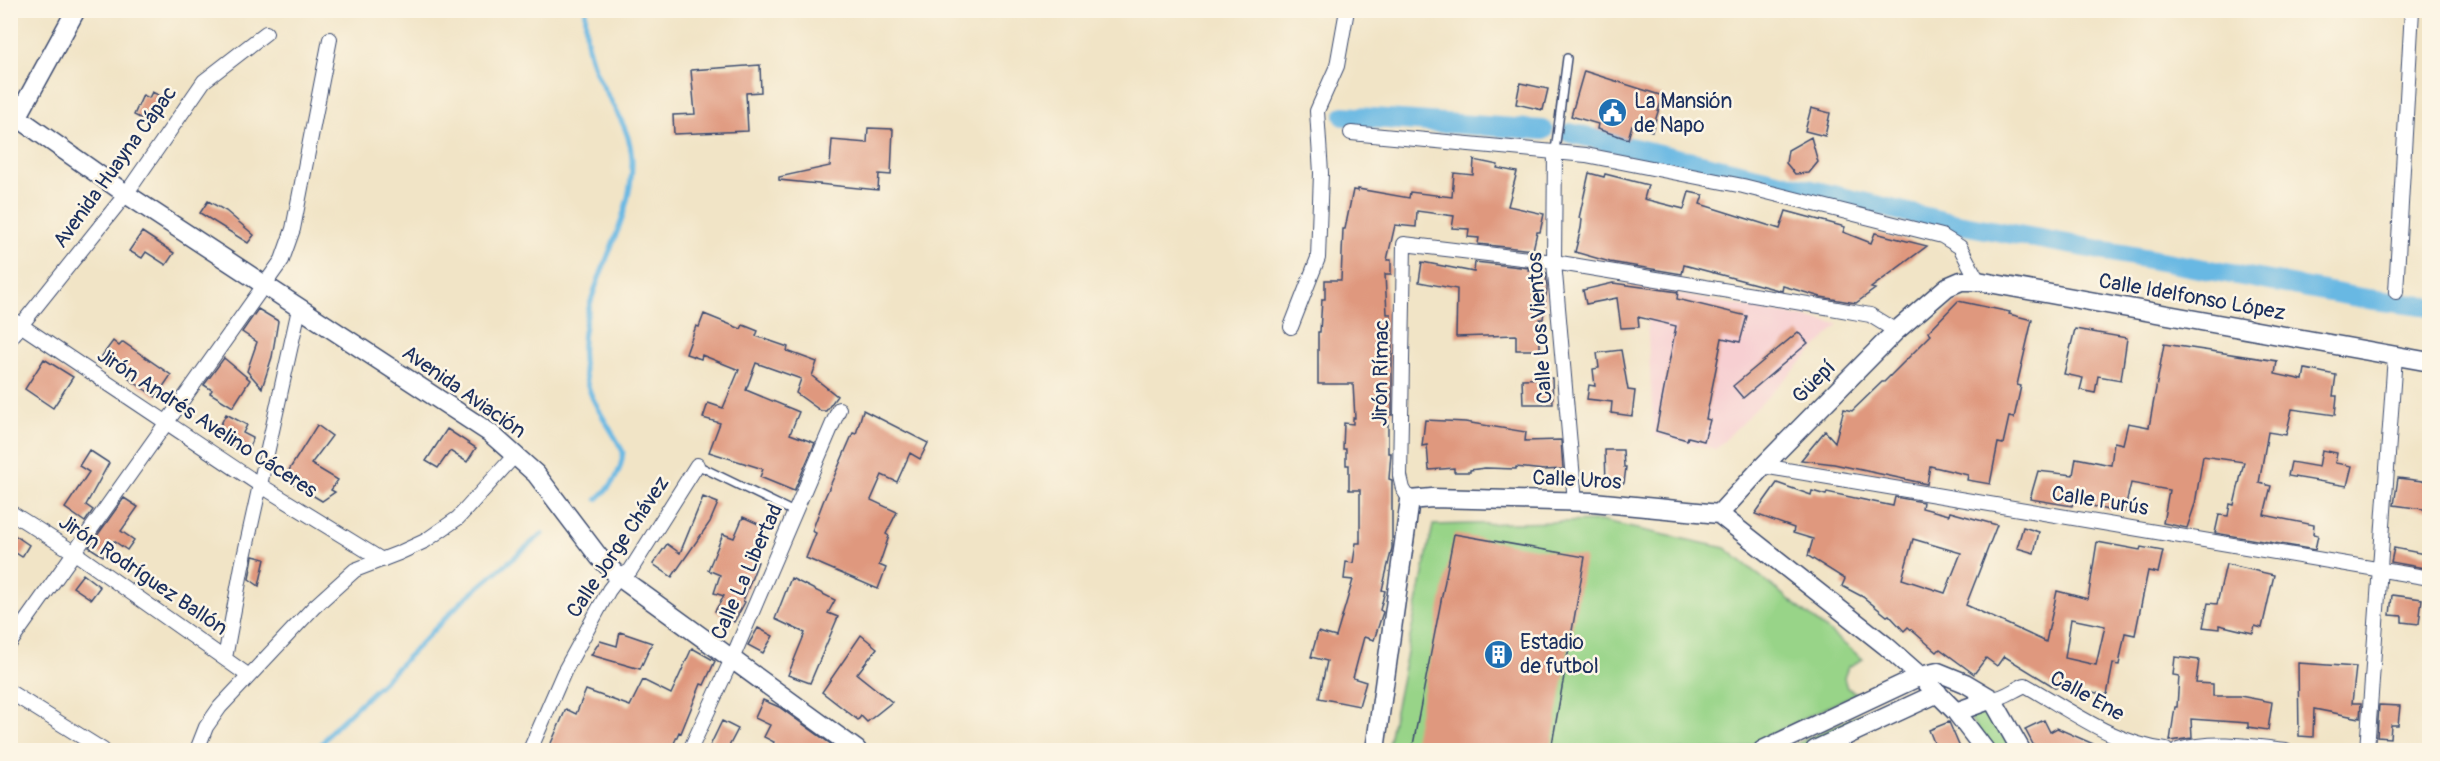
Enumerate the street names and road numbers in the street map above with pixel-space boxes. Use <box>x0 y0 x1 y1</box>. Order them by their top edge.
street label: Avenida Huayna Cápac <box>47 81 183 253</box>
street label: Calle Los Vientos <box>1521 251 1559 405</box>
street label: Calle Idelfonso López <box>2097 267 2287 327</box>
street label: Jirón Rímac <box>1367 320 1395 426</box>
street label: Avenida Aviación <box>397 339 531 445</box>
street label: Jirón Andrés Avelino Cáceres <box>92 342 323 505</box>
street label: Güepí <box>1786 354 1842 410</box>
street label: Calle Uros <box>1532 464 1623 496</box>
street label: Calle Jorge Chávez <box>561 471 675 623</box>
street label: Calle Purús <box>2050 480 2151 522</box>
street label: Calle La Libertad <box>705 500 789 644</box>
street label: Jirón Rodríguez Ballón <box>53 508 233 642</box>
street label: Calle Ene <box>2045 665 2129 728</box>

